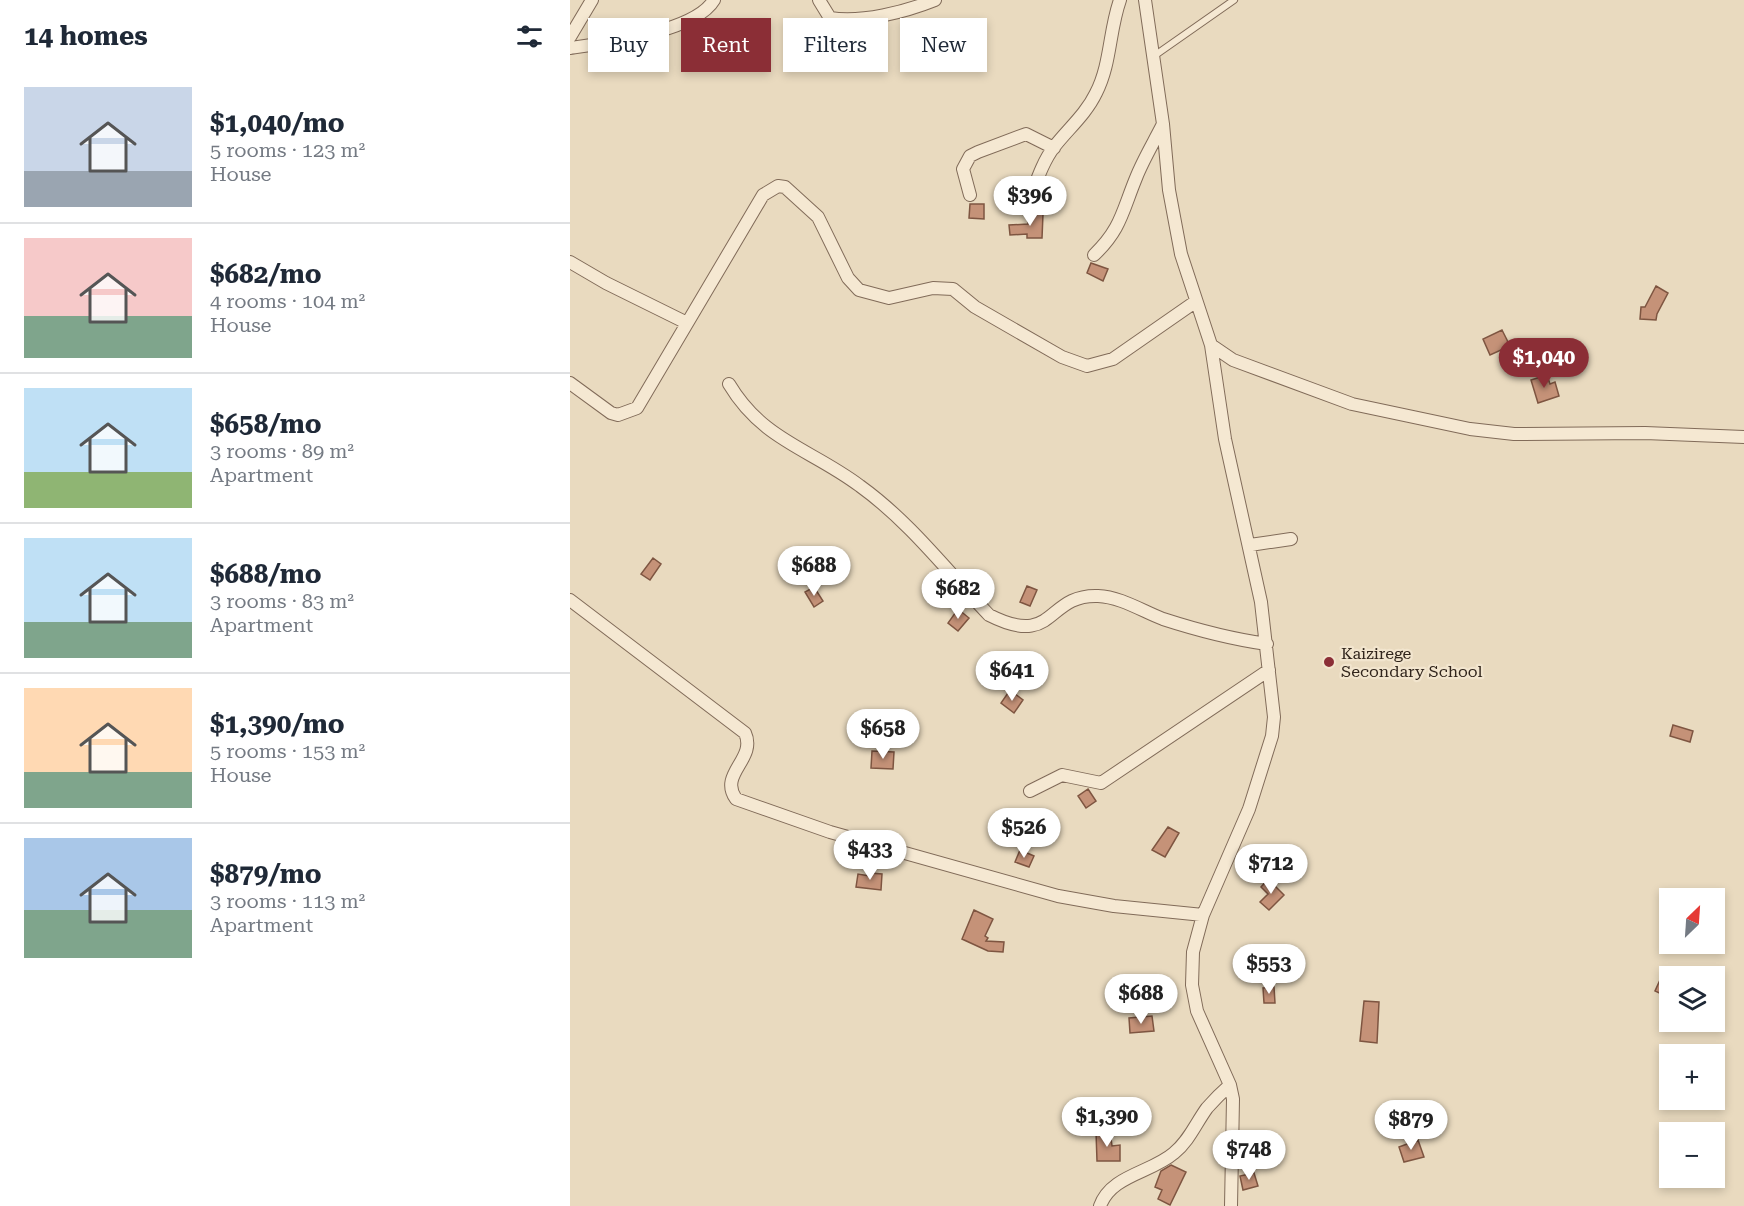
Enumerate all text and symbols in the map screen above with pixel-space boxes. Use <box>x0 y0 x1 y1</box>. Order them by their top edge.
chip: Buy <box>588 18 669 72</box>
chip: Rent <box>681 18 771 72</box>
chip: Filters <box>783 18 888 72</box>
chip: New <box>900 18 987 72</box>
icon: filters <box>513 20 546 53</box>
text: 14 homes <box>24 21 148 51</box>
text: $1,040/mo <box>210 108 345 138</box>
icon: home <box>72 111 144 183</box>
text: 5 rooms · 123 m² <box>210 138 365 162</box>
text: House <box>210 162 272 186</box>
pin: $396 <box>994 176 1066 227</box>
text: $396 <box>1008 183 1052 207</box>
text: $682/mo <box>210 259 322 289</box>
icon: home <box>72 262 144 334</box>
text: 4 rooms · 104 m² <box>210 289 365 313</box>
text: House <box>210 313 272 337</box>
pin: $1,040 <box>1495 338 1593 389</box>
text: $1,040 <box>1513 345 1575 369</box>
text: $658/mo <box>210 409 322 439</box>
icon: home <box>72 412 144 484</box>
text: 3 rooms · 89 m² <box>210 439 354 463</box>
text: Apartment <box>210 463 313 487</box>
pin: $688 <box>778 546 850 597</box>
text: $688 <box>792 553 836 577</box>
text: $688/mo <box>210 559 322 589</box>
icon: home <box>72 562 144 634</box>
pin: $682 <box>922 569 994 620</box>
text: $682 <box>936 576 980 600</box>
text: 3 rooms · 83 m² <box>210 589 354 613</box>
text: Apartment <box>210 613 313 637</box>
place label: Kaizirege Secondary School <box>1341 644 1483 681</box>
pin: $641 <box>976 651 1048 702</box>
marker: Kaizirege Secondary School <box>1322 655 1336 669</box>
text: $641 <box>990 658 1034 682</box>
text: $1,390/mo <box>210 709 345 739</box>
pin: $658 <box>847 709 919 760</box>
icon: home <box>72 712 144 784</box>
text: $658 <box>861 716 905 740</box>
text: 5 rooms · 153 m² <box>210 739 365 763</box>
text: House <box>210 763 272 787</box>
pin: $526 <box>988 808 1060 859</box>
text: $526 <box>1002 815 1046 839</box>
pin: $433 <box>834 830 906 881</box>
text: $433 <box>848 837 892 861</box>
pin: $712 <box>1235 844 1307 895</box>
text: $712 <box>1249 851 1293 875</box>
text: $879/mo <box>210 859 322 889</box>
icon: home <box>72 862 144 934</box>
north arrow <box>1659 888 1725 954</box>
map controls <box>1659 888 1725 1188</box>
text: 3 rooms · 113 m² <box>210 889 365 913</box>
text: Apartment <box>210 913 313 937</box>
pin: $553 <box>1233 944 1305 995</box>
text: $553 <box>1247 951 1291 975</box>
button: layers <box>1659 966 1725 1032</box>
pin: $688 <box>1105 974 1177 1025</box>
text: $688 <box>1119 981 1163 1005</box>
button: + <box>1659 1044 1725 1110</box>
pin: $1,390 <box>1058 1097 1156 1148</box>
pin: $879 <box>1375 1100 1447 1151</box>
text: $1,390 <box>1076 1104 1138 1128</box>
text: $879 <box>1389 1107 1433 1131</box>
button: − <box>1659 1122 1725 1188</box>
pin: $748 <box>1213 1130 1285 1181</box>
text: $748 <box>1227 1137 1271 1161</box>

